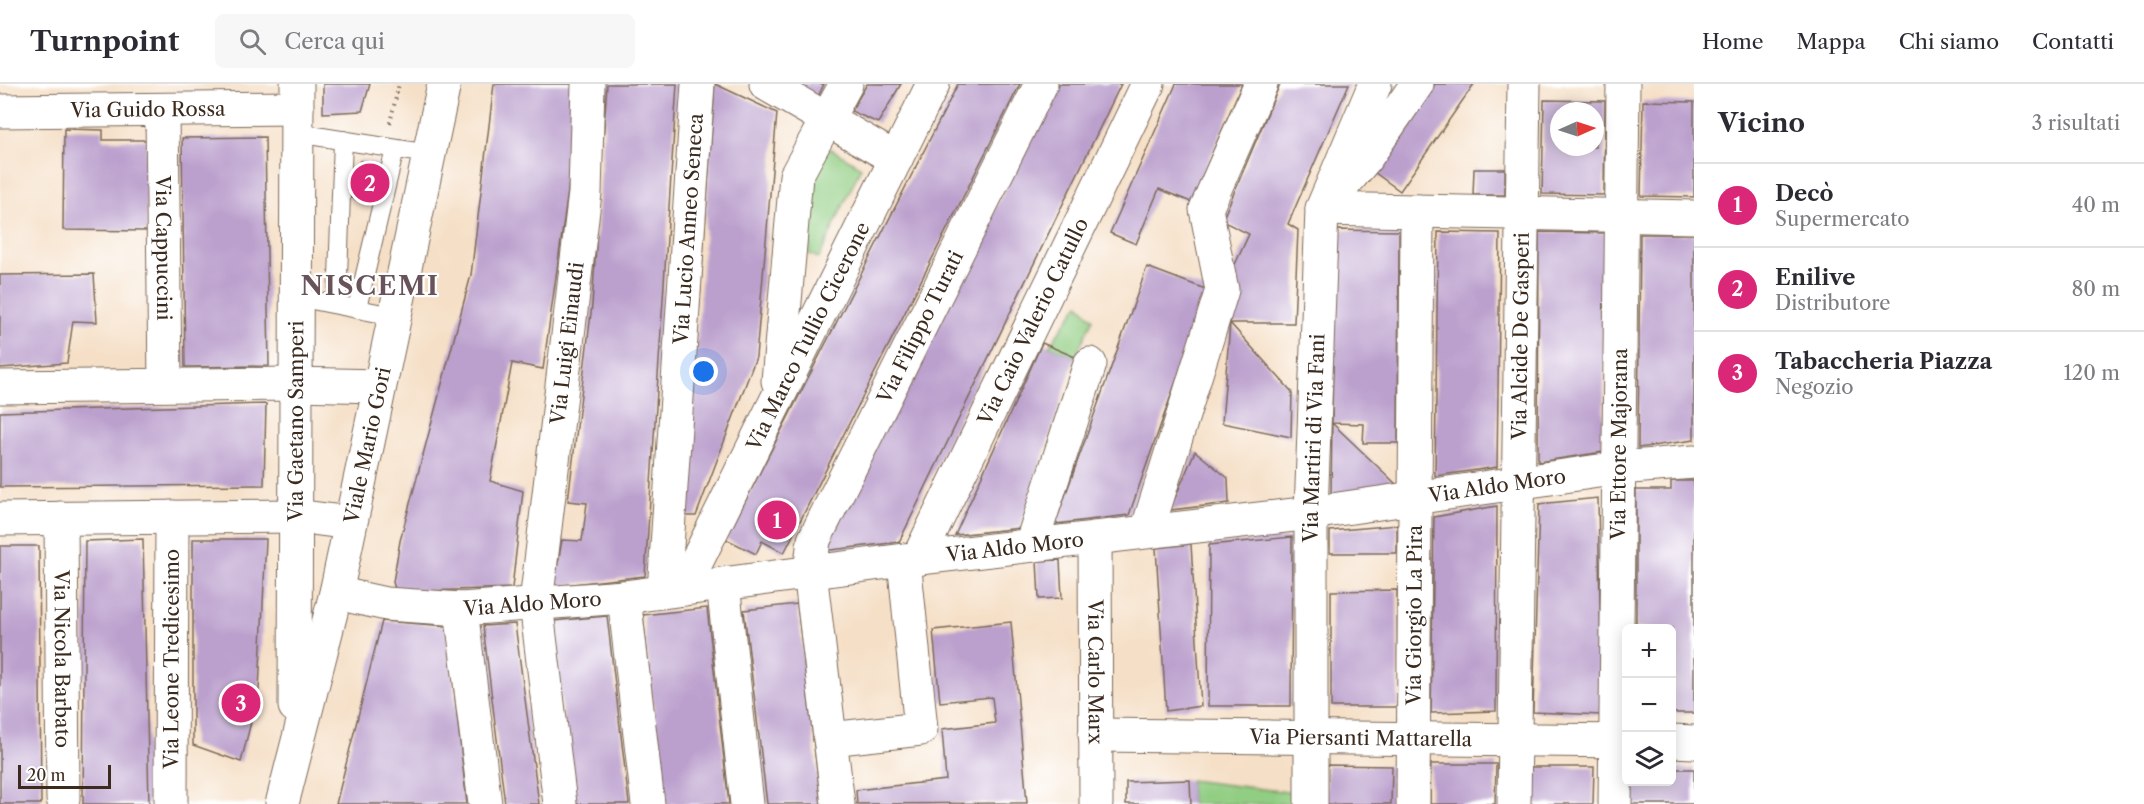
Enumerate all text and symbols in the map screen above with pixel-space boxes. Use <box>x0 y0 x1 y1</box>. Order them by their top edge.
search box <box>215 14 635 68</box>
text: Turnpoint <box>30 24 179 58</box>
icon: search <box>236 25 269 58</box>
text: Cerca qui <box>284 28 385 55</box>
text: Home <box>1702 29 1764 54</box>
text: Mappa <box>1797 29 1866 54</box>
text: Chi siamo <box>1899 29 1999 54</box>
text: Contatti <box>2032 29 2114 54</box>
street label: Via Guido Rossa <box>69 97 226 122</box>
north arrow <box>1550 102 1604 156</box>
text: Vicino <box>1718 107 1805 139</box>
text: 3 risultati <box>2031 111 2120 135</box>
street label: Via Lucio Anneo Seneca <box>668 112 708 346</box>
pin: 2 <box>350 160 389 206</box>
street label: Via Cappuccini <box>151 174 176 321</box>
text: Decò <box>1775 180 1833 207</box>
text: 1 <box>1733 193 1742 217</box>
text: 40 m <box>2072 193 2120 217</box>
text: Supermercato <box>1775 207 1910 231</box>
street label: Via Caio Valerio Catullo <box>972 214 1093 430</box>
street label: Via Marco Tullio Cicerone <box>741 218 875 455</box>
street label: Via Alcide De Gasperi <box>1507 232 1534 441</box>
street label: Via Filippo Turati <box>872 246 968 408</box>
street label: Via Luigi Einaudi <box>545 261 589 427</box>
text: Enilive <box>1775 264 1855 291</box>
district label: NISCEMI <box>301 270 439 302</box>
text: 2 <box>1732 277 1743 301</box>
text: 80 m <box>2072 277 2120 301</box>
text: Distributore <box>1775 291 1891 315</box>
street label: Via Gaetano Samperi <box>284 320 308 523</box>
street label: Via Martiri di Via Fani <box>1299 333 1329 543</box>
street label: Via Ettore Majorana <box>1606 348 1632 541</box>
text: Tabaccheria Piazza <box>1775 348 1992 375</box>
your location <box>689 357 718 386</box>
text: 3 <box>1732 361 1743 385</box>
text: 120 m <box>2063 361 2120 385</box>
street label: Viale Mario Gori <box>339 365 396 526</box>
text: Negozio <box>1775 375 1854 399</box>
street label: Via Aldo Moro <box>1426 464 1567 508</box>
pin: 1 <box>758 498 796 542</box>
street label: Via Giorgio La Pira <box>1402 524 1427 706</box>
street label: Via Aldo Moro <box>944 527 1085 567</box>
street label: Via Leone Tredicesimo <box>159 549 184 770</box>
street label: Via Nicola Barbato <box>49 569 75 748</box>
street label: Via Aldo Moro <box>462 587 602 621</box>
street label: Via Carlo Marx <box>1083 599 1108 745</box>
map controls <box>1622 624 1676 786</box>
button: + <box>1622 624 1676 678</box>
button: − <box>1622 678 1676 732</box>
pin: 3 <box>222 680 260 726</box>
street label: Via Piersanti Mattarella <box>1249 725 1473 751</box>
button: layers <box>1622 732 1676 786</box>
scale bar <box>18 762 111 790</box>
text: 20 m <box>27 765 66 785</box>

